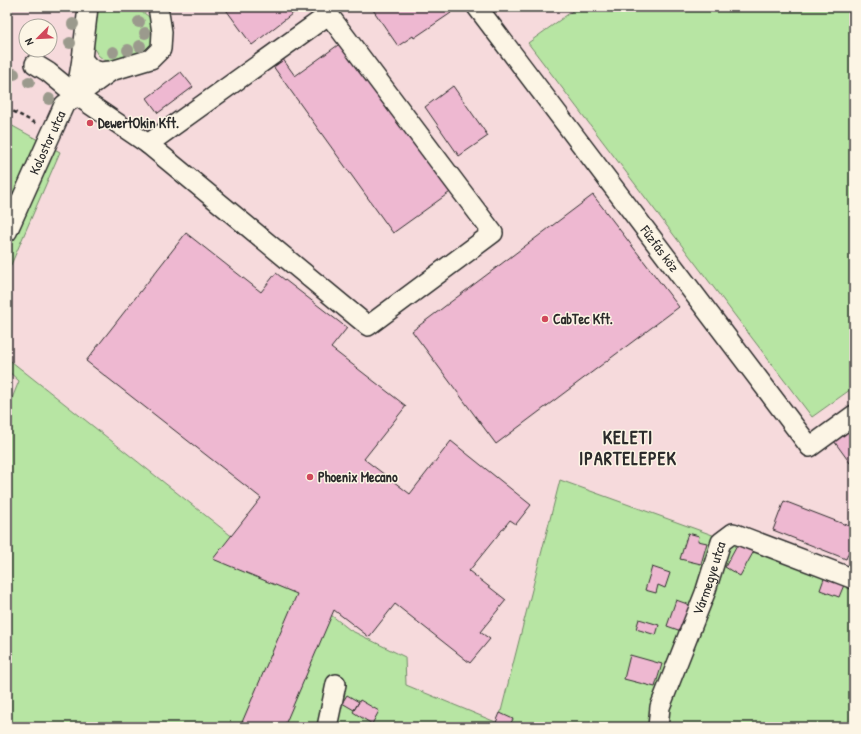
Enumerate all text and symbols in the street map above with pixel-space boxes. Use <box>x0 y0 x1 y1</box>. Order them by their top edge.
north arrow <box>18 18 58 58</box>
text: N <box>21 36 36 48</box>
street label: Kolostor utca <box>24 107 70 177</box>
place label: DewertOkin Kft. <box>98 113 179 132</box>
marker: DewertOkin Kft. <box>85 118 95 128</box>
street label: Fűzfás köz <box>636 220 684 275</box>
place label: CabTec Kft. <box>553 309 613 328</box>
marker: CabTec Kft. <box>540 314 550 324</box>
district label: KELETI IPARTELEPEK <box>579 425 677 471</box>
place label: Phoenix Mecano <box>318 467 398 486</box>
marker: Phoenix Mecano <box>305 472 315 482</box>
street label: Vármegye utca <box>687 539 730 617</box>

